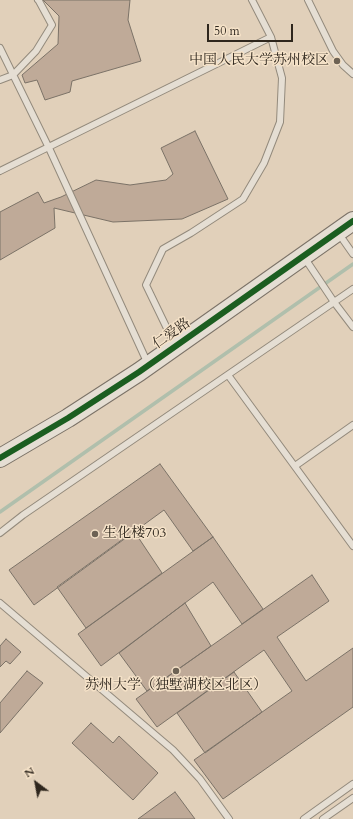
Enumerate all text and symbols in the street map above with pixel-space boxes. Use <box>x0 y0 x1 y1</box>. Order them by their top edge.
scale bar <box>209 16 295 42</box>
text: 50 m <box>214 23 240 39</box>
place label: 中国人民大学苏州校区 <box>189 53 329 69</box>
marker: 中国人民大学苏州校区 <box>332 56 342 66</box>
street label: 仁爱路 <box>150 315 194 353</box>
place label: 生化楼703 <box>103 526 167 542</box>
marker: 生化楼703 <box>90 529 100 539</box>
marker: 苏州大学（独墅湖校区北区） <box>171 666 181 676</box>
place label: 苏州大学（独墅湖校区北区） <box>85 678 267 694</box>
north arrow <box>16 763 56 803</box>
text: N <box>21 764 37 781</box>

